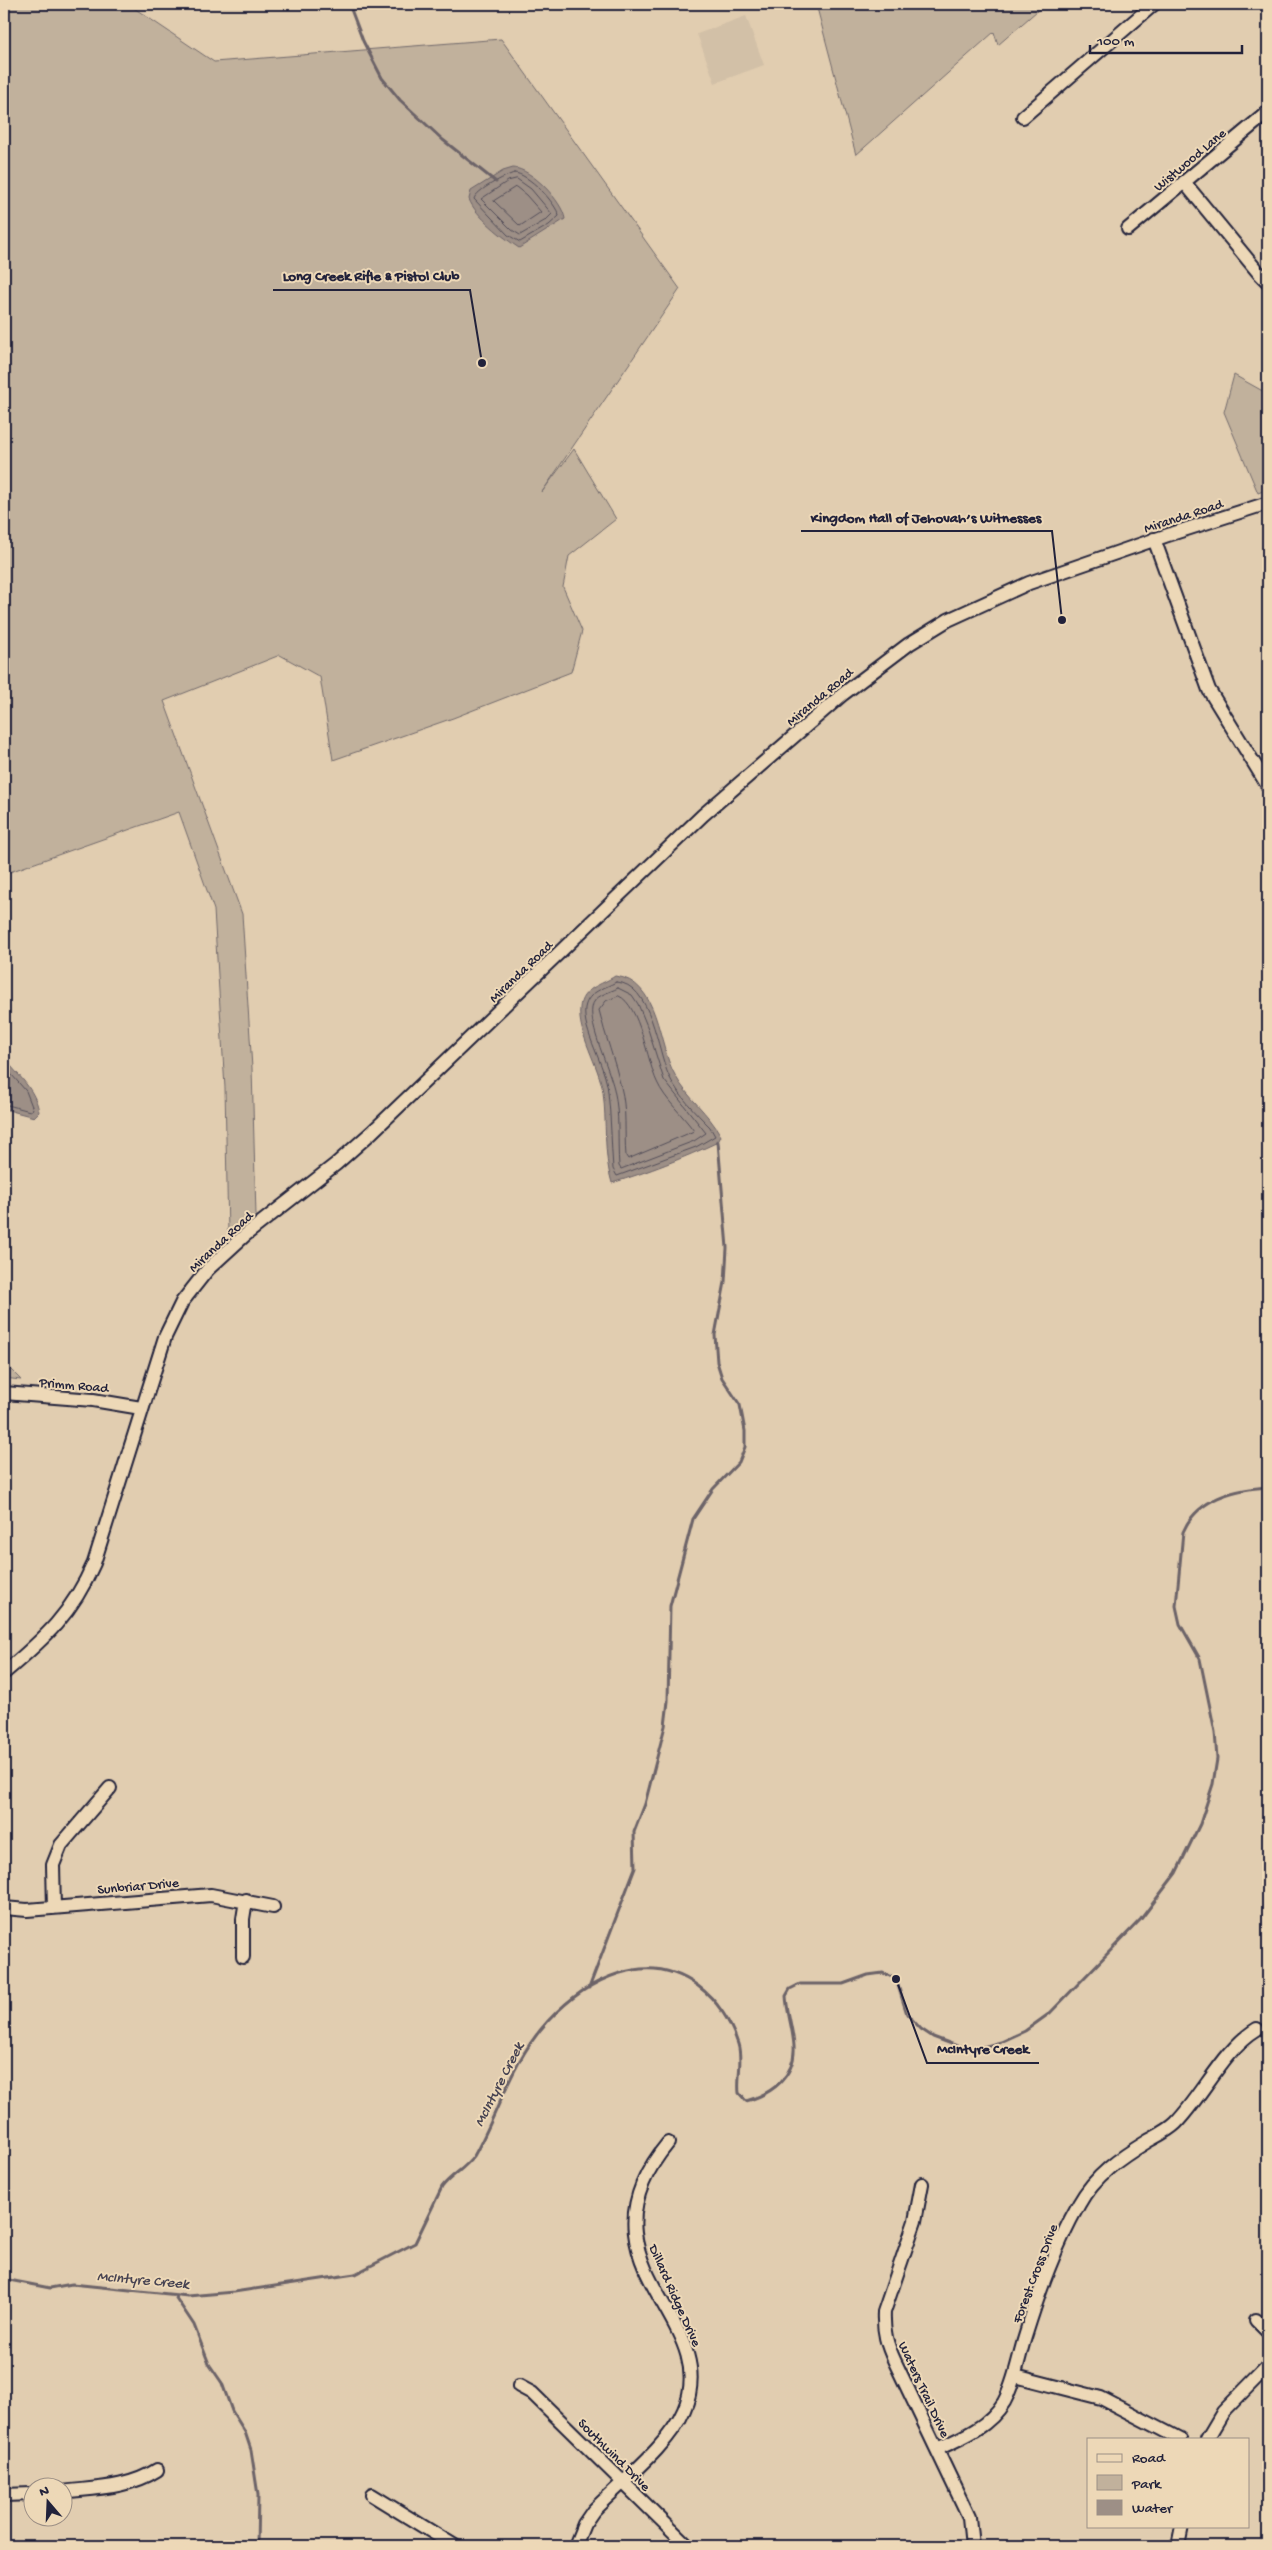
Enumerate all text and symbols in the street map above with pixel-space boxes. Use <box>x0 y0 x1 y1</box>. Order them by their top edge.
scale bar <box>1090 22 1242 54</box>
text: 100 m <box>1096 33 1135 51</box>
street label: Wistwood Lane <box>1151 125 1231 196</box>
callout: Long Creek Rifle & Pistol Club <box>273 260 470 290</box>
text: Long Creek Rifle & Pistol Club <box>283 268 459 286</box>
street label: Miranda Road <box>1142 496 1227 538</box>
callout: Kingdom Hall of Jehovah’s Witnesses <box>801 501 1052 531</box>
text: Kingdom Hall of Jehovah’s Witnesses <box>810 510 1043 528</box>
street label: Miranda Road <box>784 664 859 731</box>
street label: Miranda Road <box>486 937 558 1007</box>
street label: Miranda Road <box>186 1207 259 1277</box>
street label: Primm Road <box>37 1375 111 1398</box>
street label: Sunbriar Drive <box>97 1875 180 1900</box>
callout: McIntyre Creek <box>927 2033 1039 2063</box>
water label: McIntyre Creek <box>471 2039 529 2130</box>
text: McIntyre Creek <box>937 2041 1031 2059</box>
street label: Forest Cross Drive <box>1009 2221 1063 2327</box>
street label: Dillard Ridge Drive <box>643 2241 704 2351</box>
water label: McIntyre Creek <box>96 2268 191 2294</box>
street label: Waters Trail Drive <box>893 2339 953 2442</box>
street label: Southwind Drive <box>573 2416 654 2496</box>
legend <box>1087 2438 1250 2528</box>
text: Road <box>1132 2450 1166 2468</box>
text: Park <box>1131 2476 1162 2494</box>
north arrow <box>22 2478 72 2528</box>
text: N <box>37 2483 52 2502</box>
text: Water <box>1132 2500 1174 2518</box>

